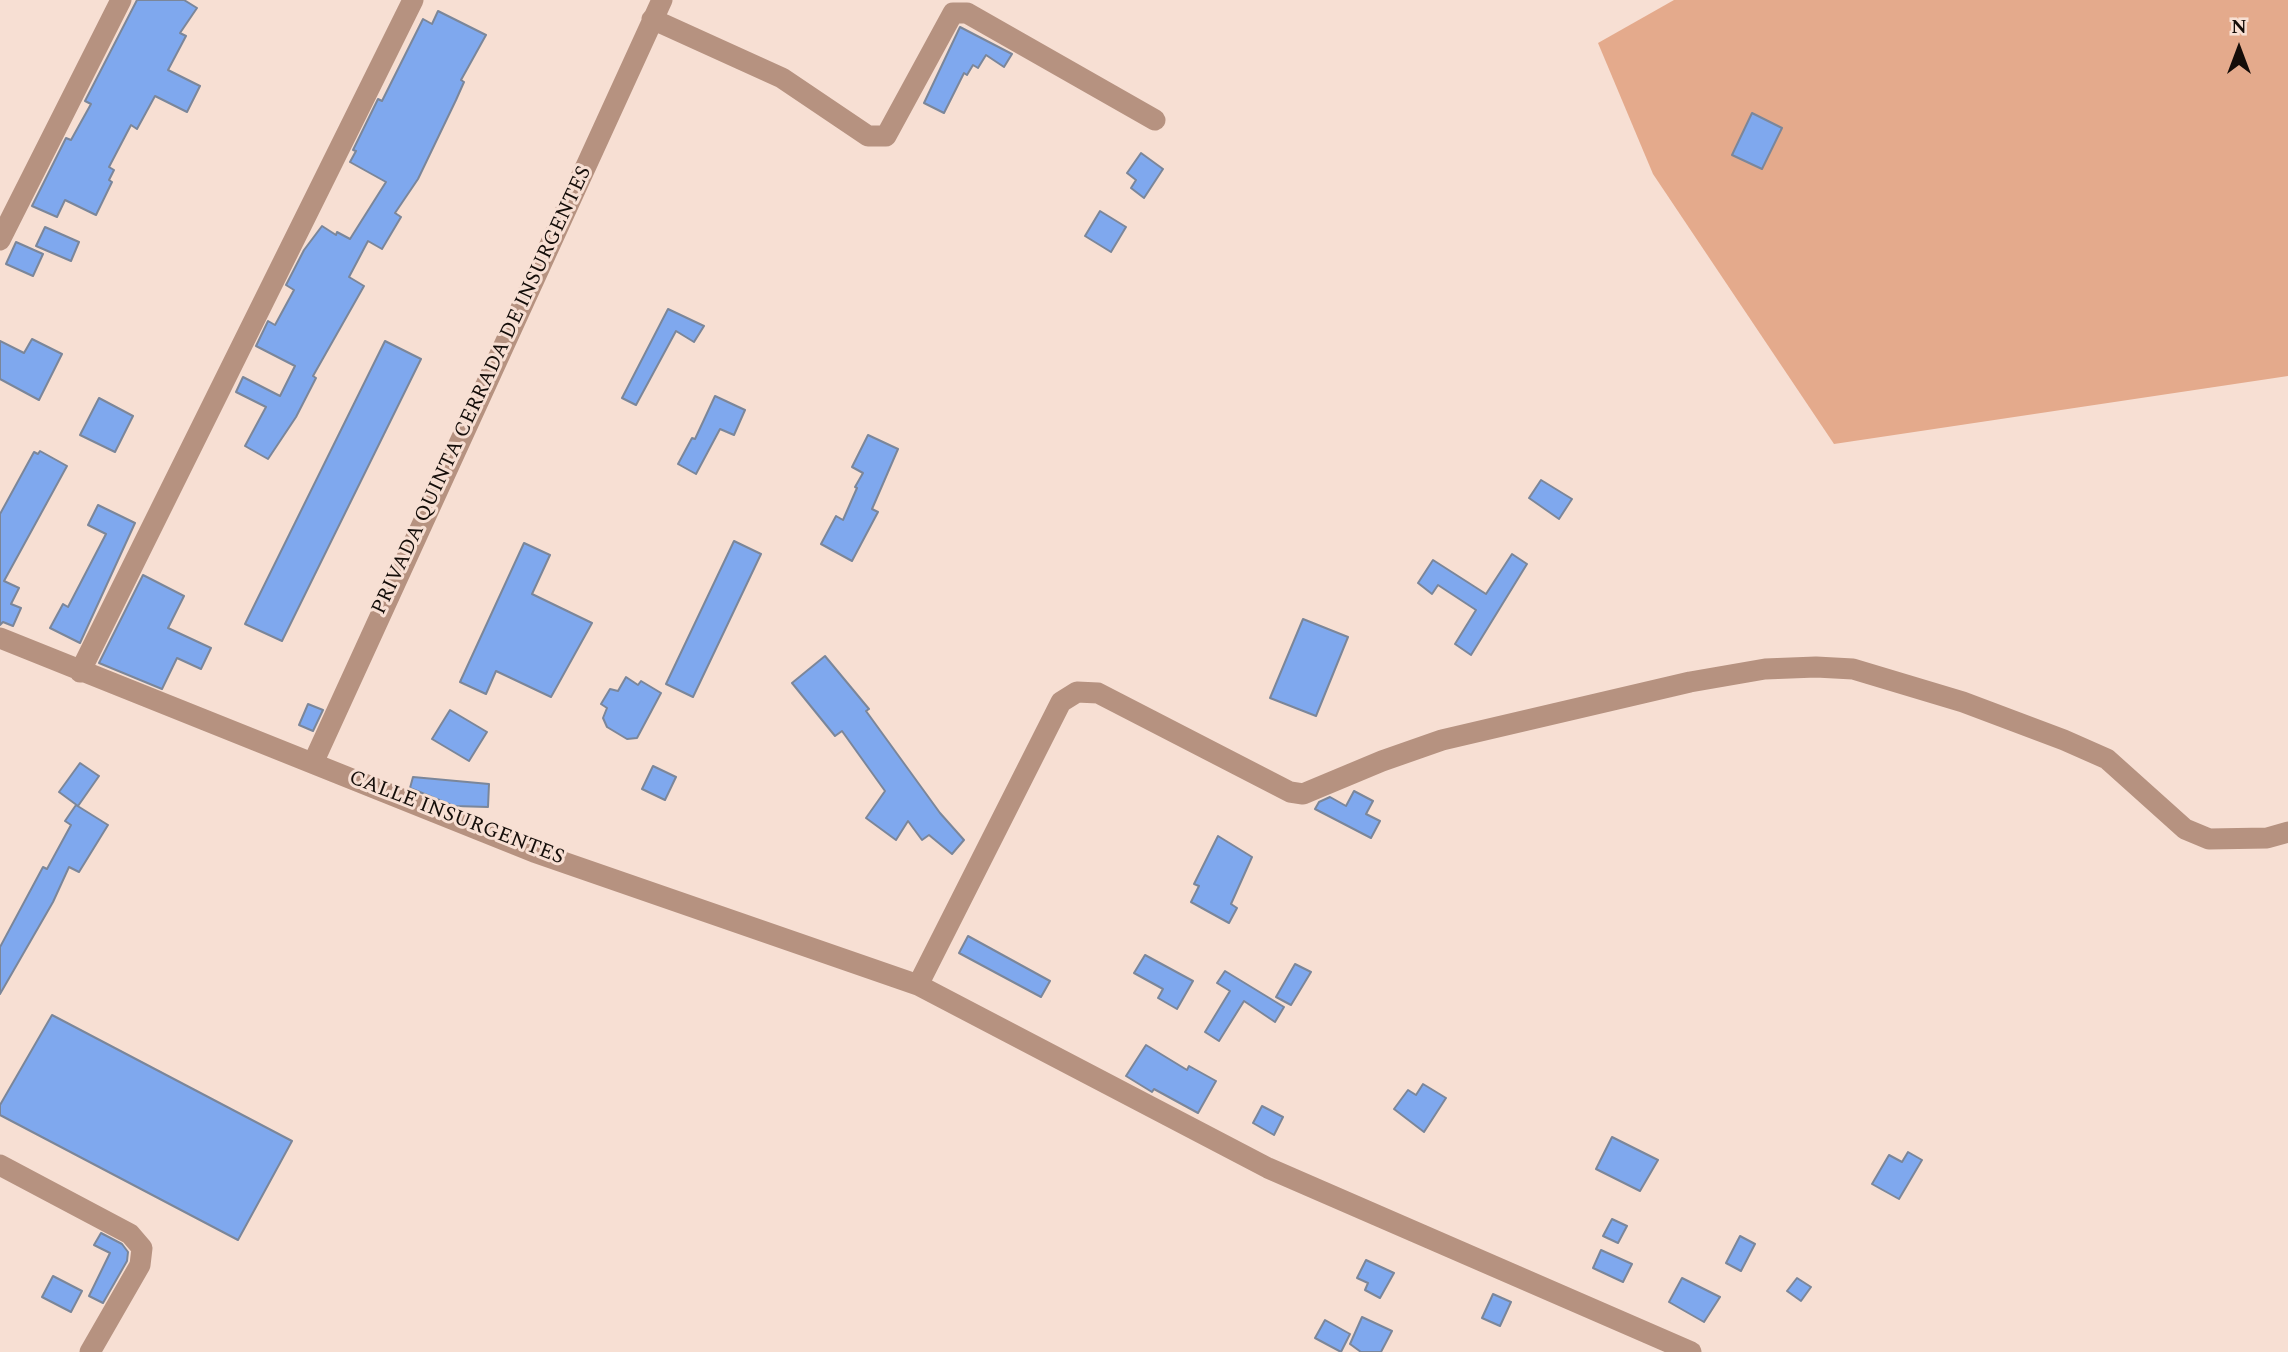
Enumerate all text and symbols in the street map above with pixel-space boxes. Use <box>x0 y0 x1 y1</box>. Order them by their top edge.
text: N <box>2231 13 2247 42</box>
north arrow <box>2204 14 2274 84</box>
street label: PRIVADA QUINTA CERRADA DE INSURGENTES <box>368 163 598 619</box>
street label: CALLE INSURGENTES <box>345 766 567 872</box>

